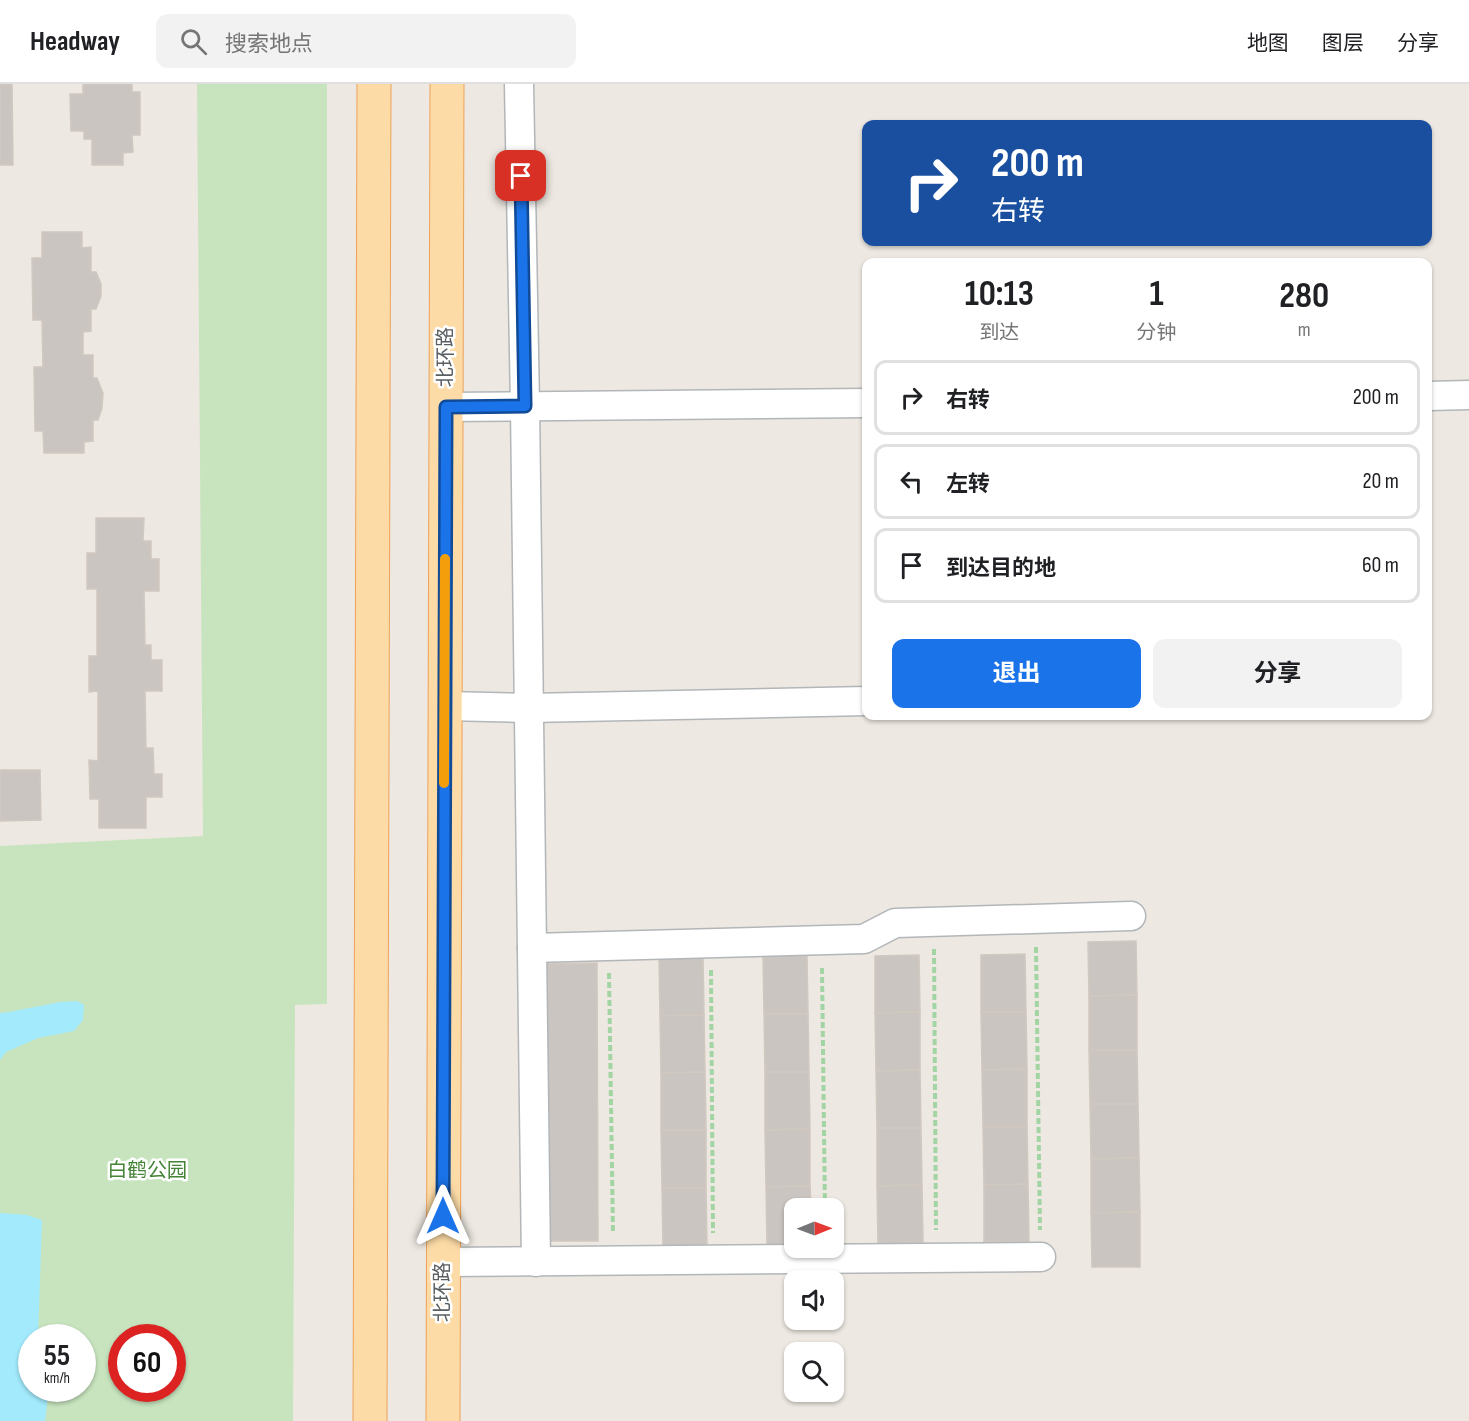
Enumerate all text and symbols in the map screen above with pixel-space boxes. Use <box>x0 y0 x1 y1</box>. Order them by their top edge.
search box <box>156 14 576 68</box>
text: Headway <box>30 25 120 58</box>
icon: search <box>177 25 210 58</box>
text: 搜索地点 <box>225 31 313 58</box>
text: 地图 <box>1247 31 1289 56</box>
text: 图层 <box>1322 31 1364 56</box>
text: 分享 <box>1397 31 1439 56</box>
text: 200 m <box>991 138 1084 189</box>
icon: right <box>892 144 970 222</box>
pin <box>495 150 546 201</box>
icon: arrive <box>504 159 537 192</box>
text: 右转 <box>991 196 1045 228</box>
text: 10:13 <box>965 273 1034 316</box>
text: 1 <box>1150 273 1164 316</box>
text: 280 <box>1279 275 1329 318</box>
text: m <box>1298 318 1311 342</box>
text: 到达 <box>979 321 1019 345</box>
text: 分钟 <box>1137 321 1177 345</box>
street label: 北环路 <box>434 327 458 387</box>
icon: right <box>895 381 928 414</box>
text: 200 m <box>1353 384 1399 411</box>
text: 右转 <box>946 387 990 414</box>
icon: left <box>895 465 928 498</box>
text: 20 m <box>1363 468 1399 495</box>
text: 左转 <box>946 471 990 498</box>
icon: arrive <box>895 549 928 582</box>
text: 60 m <box>1362 552 1399 579</box>
text: 到达目的地 <box>946 555 1056 582</box>
button: 退出 <box>892 639 1141 708</box>
button: 分享 <box>1153 639 1402 708</box>
park label: 白鹤公园 <box>107 1159 187 1183</box>
position arrow <box>411 1184 475 1248</box>
north arrow <box>784 1198 844 1258</box>
map controls <box>784 1198 844 1402</box>
street label: 北环路 <box>431 1262 455 1322</box>
button: sound <box>784 1270 844 1330</box>
speed limit sign: 60 <box>108 1324 186 1402</box>
text: 55 <box>44 1338 70 1374</box>
button: search <box>784 1342 844 1402</box>
text: km/h <box>44 1369 70 1388</box>

